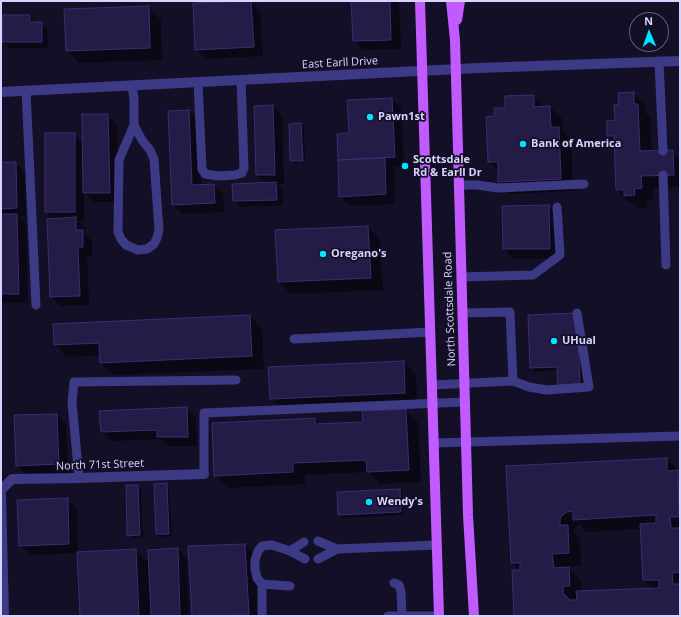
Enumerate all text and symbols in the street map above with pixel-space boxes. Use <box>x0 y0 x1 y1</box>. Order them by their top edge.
north arrow <box>629 12 669 52</box>
text: N <box>644 13 653 28</box>
street label: East Earll Drive <box>302 54 378 72</box>
place label: Pawn1st <box>378 110 425 124</box>
marker: Pawn1st <box>365 112 375 122</box>
place label: Bank of America <box>531 137 621 151</box>
marker: Bank of America <box>518 139 528 149</box>
place label: Scottsdale Rd & Earll Dr <box>413 153 482 179</box>
marker: Scottsdale Rd & Earll Dr <box>400 161 410 171</box>
place label: Oregano's <box>331 247 387 261</box>
marker: Oregano's <box>318 249 328 259</box>
street label: North Scottsdale Road <box>441 251 459 367</box>
place label: UHual <box>562 334 596 348</box>
marker: UHual <box>549 336 559 346</box>
street label: North 71st Street <box>56 457 144 473</box>
place label: Wendy's <box>377 495 423 509</box>
marker: Wendy's <box>364 497 374 507</box>

